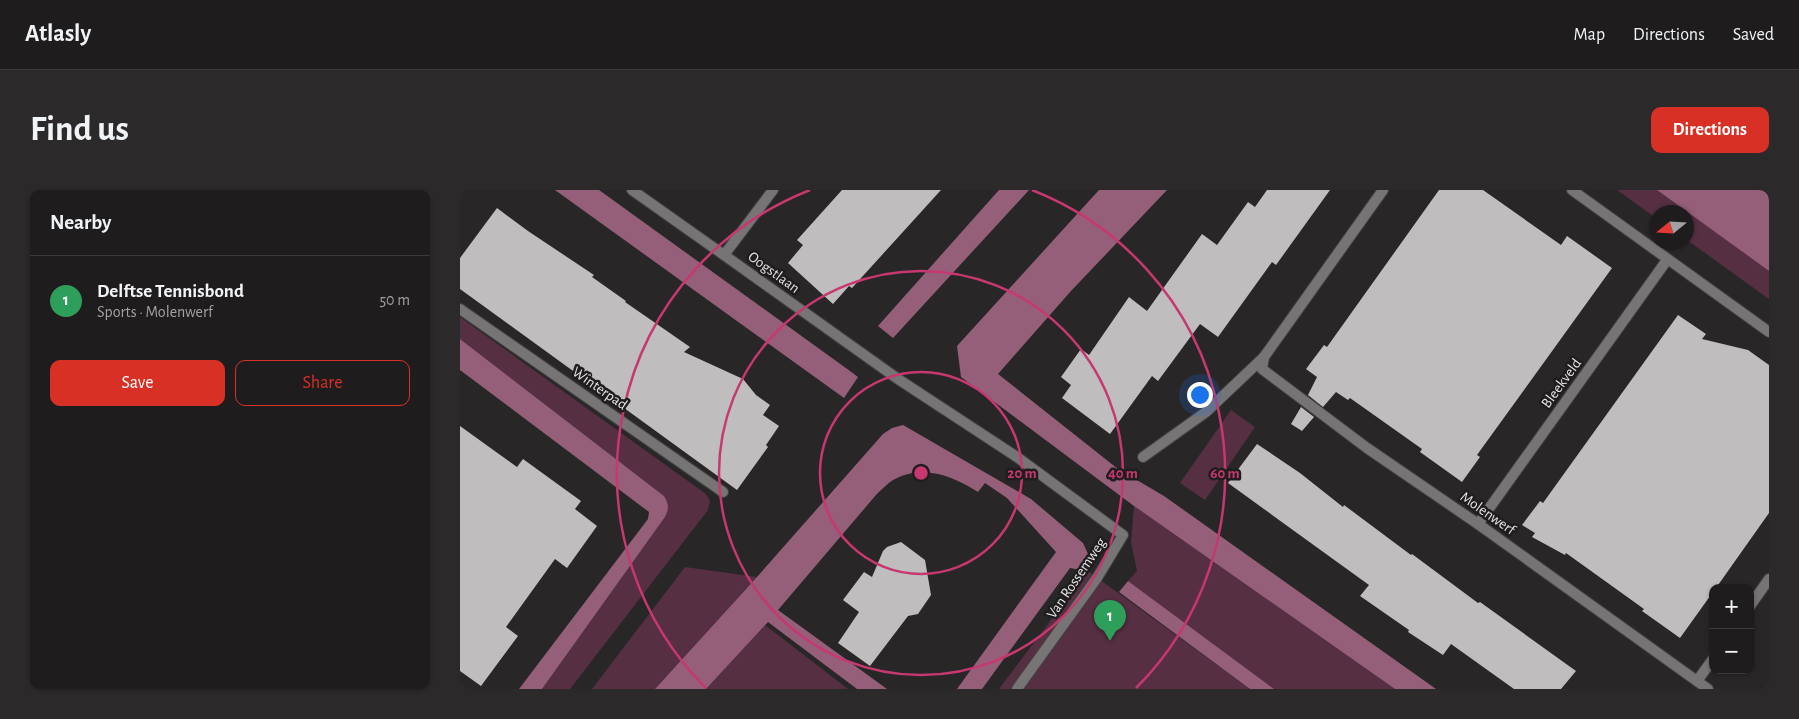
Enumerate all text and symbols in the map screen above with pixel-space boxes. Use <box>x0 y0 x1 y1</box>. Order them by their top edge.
text: Atlasly <box>25 22 91 46</box>
text: Map <box>1574 26 1605 44</box>
text: Directions <box>1633 26 1705 44</box>
text: Saved <box>1733 26 1774 44</box>
button: Directions <box>1651 107 1769 153</box>
text: Find us <box>30 112 129 147</box>
north arrow <box>1649 205 1694 250</box>
text: Nearby <box>50 212 111 233</box>
street label: Oogstlaan <box>745 249 802 296</box>
text: Delftse Tennisbond <box>97 282 244 301</box>
text: 1 <box>63 292 69 308</box>
text: 50 m <box>379 292 410 308</box>
text: Sports · Molenwerf <box>97 304 213 320</box>
street label: Bleekveld <box>1539 356 1584 411</box>
button: Save <box>50 360 225 406</box>
button: Share <box>235 360 410 406</box>
street label: Winterpad <box>569 364 630 413</box>
your location <box>1187 382 1213 408</box>
centre of rings <box>912 464 930 482</box>
text: 20 m <box>1007 466 1037 481</box>
text: 40 m <box>1108 466 1138 481</box>
text: 60 m <box>1210 466 1240 481</box>
street label: Molenwerf <box>1458 489 1519 539</box>
street label: Van Rossemweg <box>1044 535 1109 621</box>
map controls <box>1709 584 1754 674</box>
button: + <box>1709 584 1754 629</box>
pin: 1 <box>1094 600 1126 641</box>
button: − <box>1709 629 1754 674</box>

